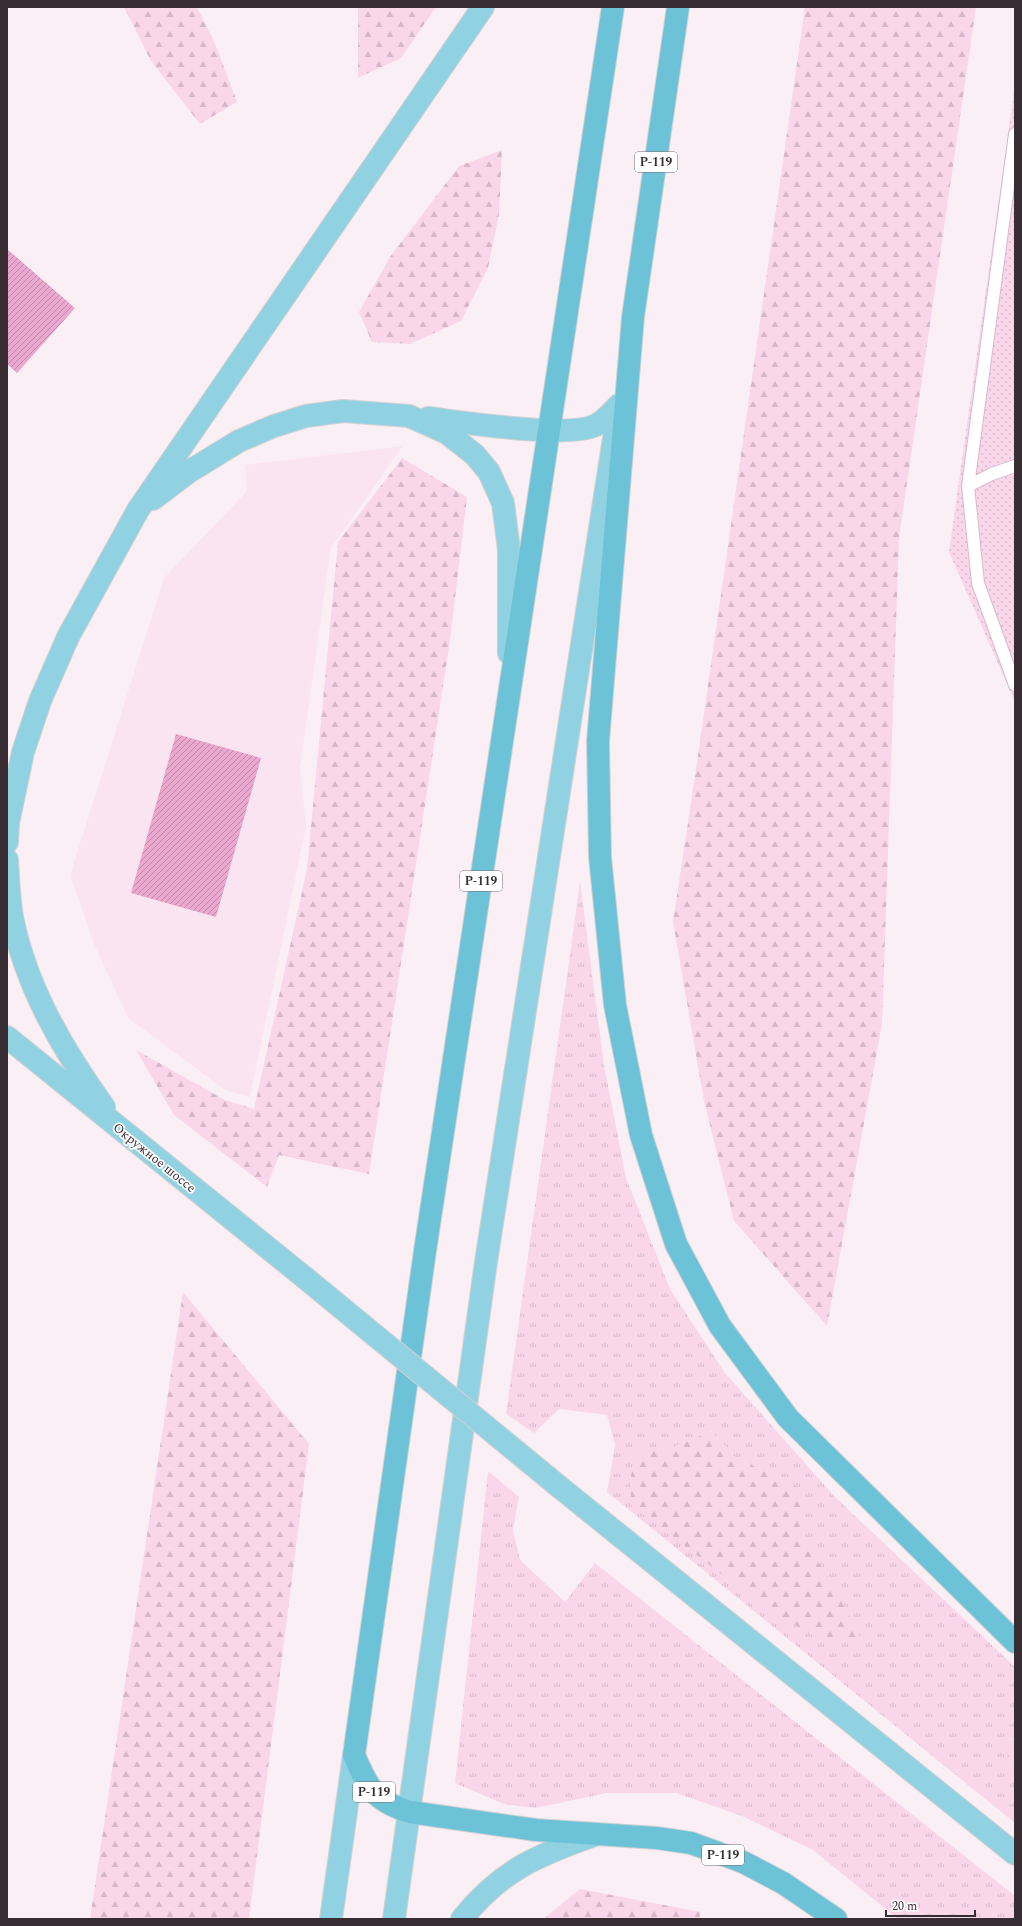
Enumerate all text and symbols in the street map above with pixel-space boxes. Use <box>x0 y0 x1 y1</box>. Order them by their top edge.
road number: Р-119 <box>635 152 677 172</box>
road number: Р-119 <box>460 871 502 891</box>
street label: Окружное шоссе <box>108 1118 200 1198</box>
road number: Р-119 <box>353 1782 395 1802</box>
road number: Р-119 <box>702 1845 744 1865</box>
scale bar <box>886 1892 975 1918</box>
text: 20 m <box>892 1897 917 1916</box>

